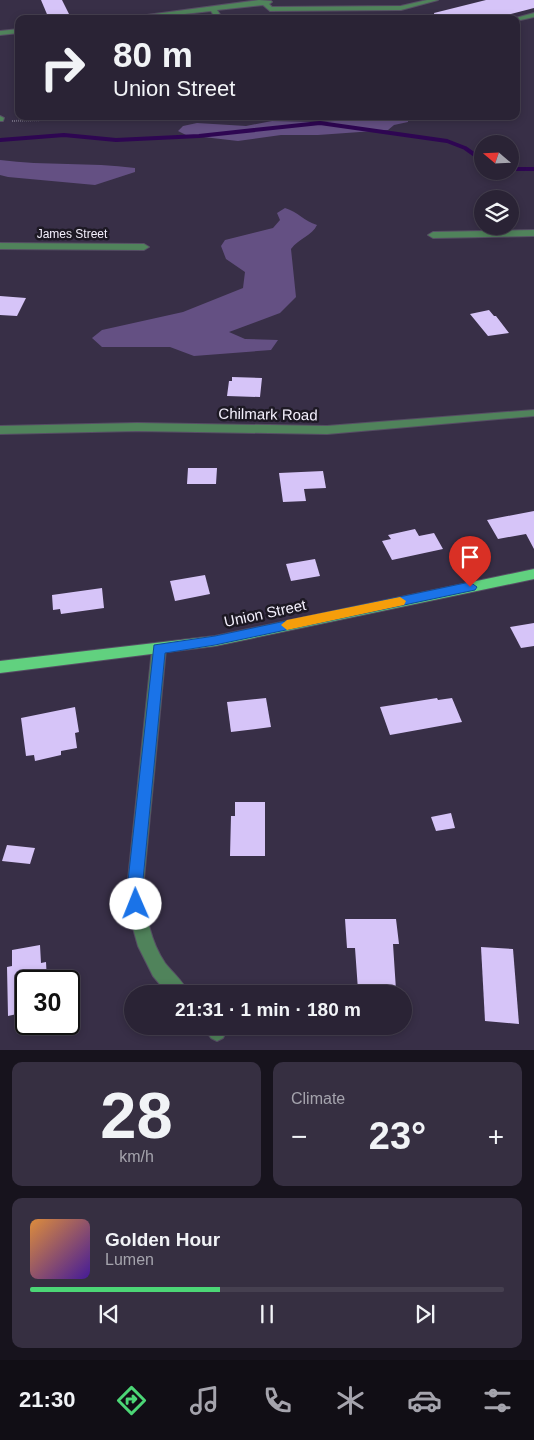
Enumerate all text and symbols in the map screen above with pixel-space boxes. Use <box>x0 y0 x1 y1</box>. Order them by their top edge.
icon: right <box>30 35 95 100</box>
text: 80 m <box>113 35 193 74</box>
text: Union Street <box>113 76 235 101</box>
north arrow <box>474 135 519 180</box>
map controls <box>474 135 519 235</box>
button: layers <box>474 190 519 235</box>
street label: James Street <box>37 227 108 241</box>
street label: Chilmark Road <box>218 405 318 423</box>
pin <box>449 536 491 587</box>
icon: arrive <box>456 543 484 571</box>
street label: Union Street <box>222 596 308 630</box>
position arrow <box>109 877 161 929</box>
speed limit sign: 30 <box>15 970 80 1035</box>
text: 21:31 · 1 min · 180 m <box>175 999 361 1020</box>
text: 28 <box>100 1079 173 1152</box>
text: Climate <box>291 1090 345 1107</box>
text: 23° <box>369 1115 426 1157</box>
text: − <box>291 1121 307 1152</box>
text: + <box>488 1121 504 1152</box>
text: km/h <box>119 1148 154 1165</box>
text: Golden Hour <box>105 1229 220 1250</box>
text: Lumen <box>105 1251 154 1268</box>
icon: previous <box>95 1300 123 1328</box>
icon: pause <box>253 1300 281 1328</box>
icon: next <box>411 1300 439 1328</box>
icon: directions <box>114 1383 149 1418</box>
icon: music <box>187 1383 222 1418</box>
icon: phone <box>260 1383 295 1418</box>
icon: climate <box>333 1383 368 1418</box>
icon: car <box>407 1383 442 1418</box>
icon: filters <box>480 1383 515 1418</box>
text: 21:30 <box>19 1387 75 1412</box>

